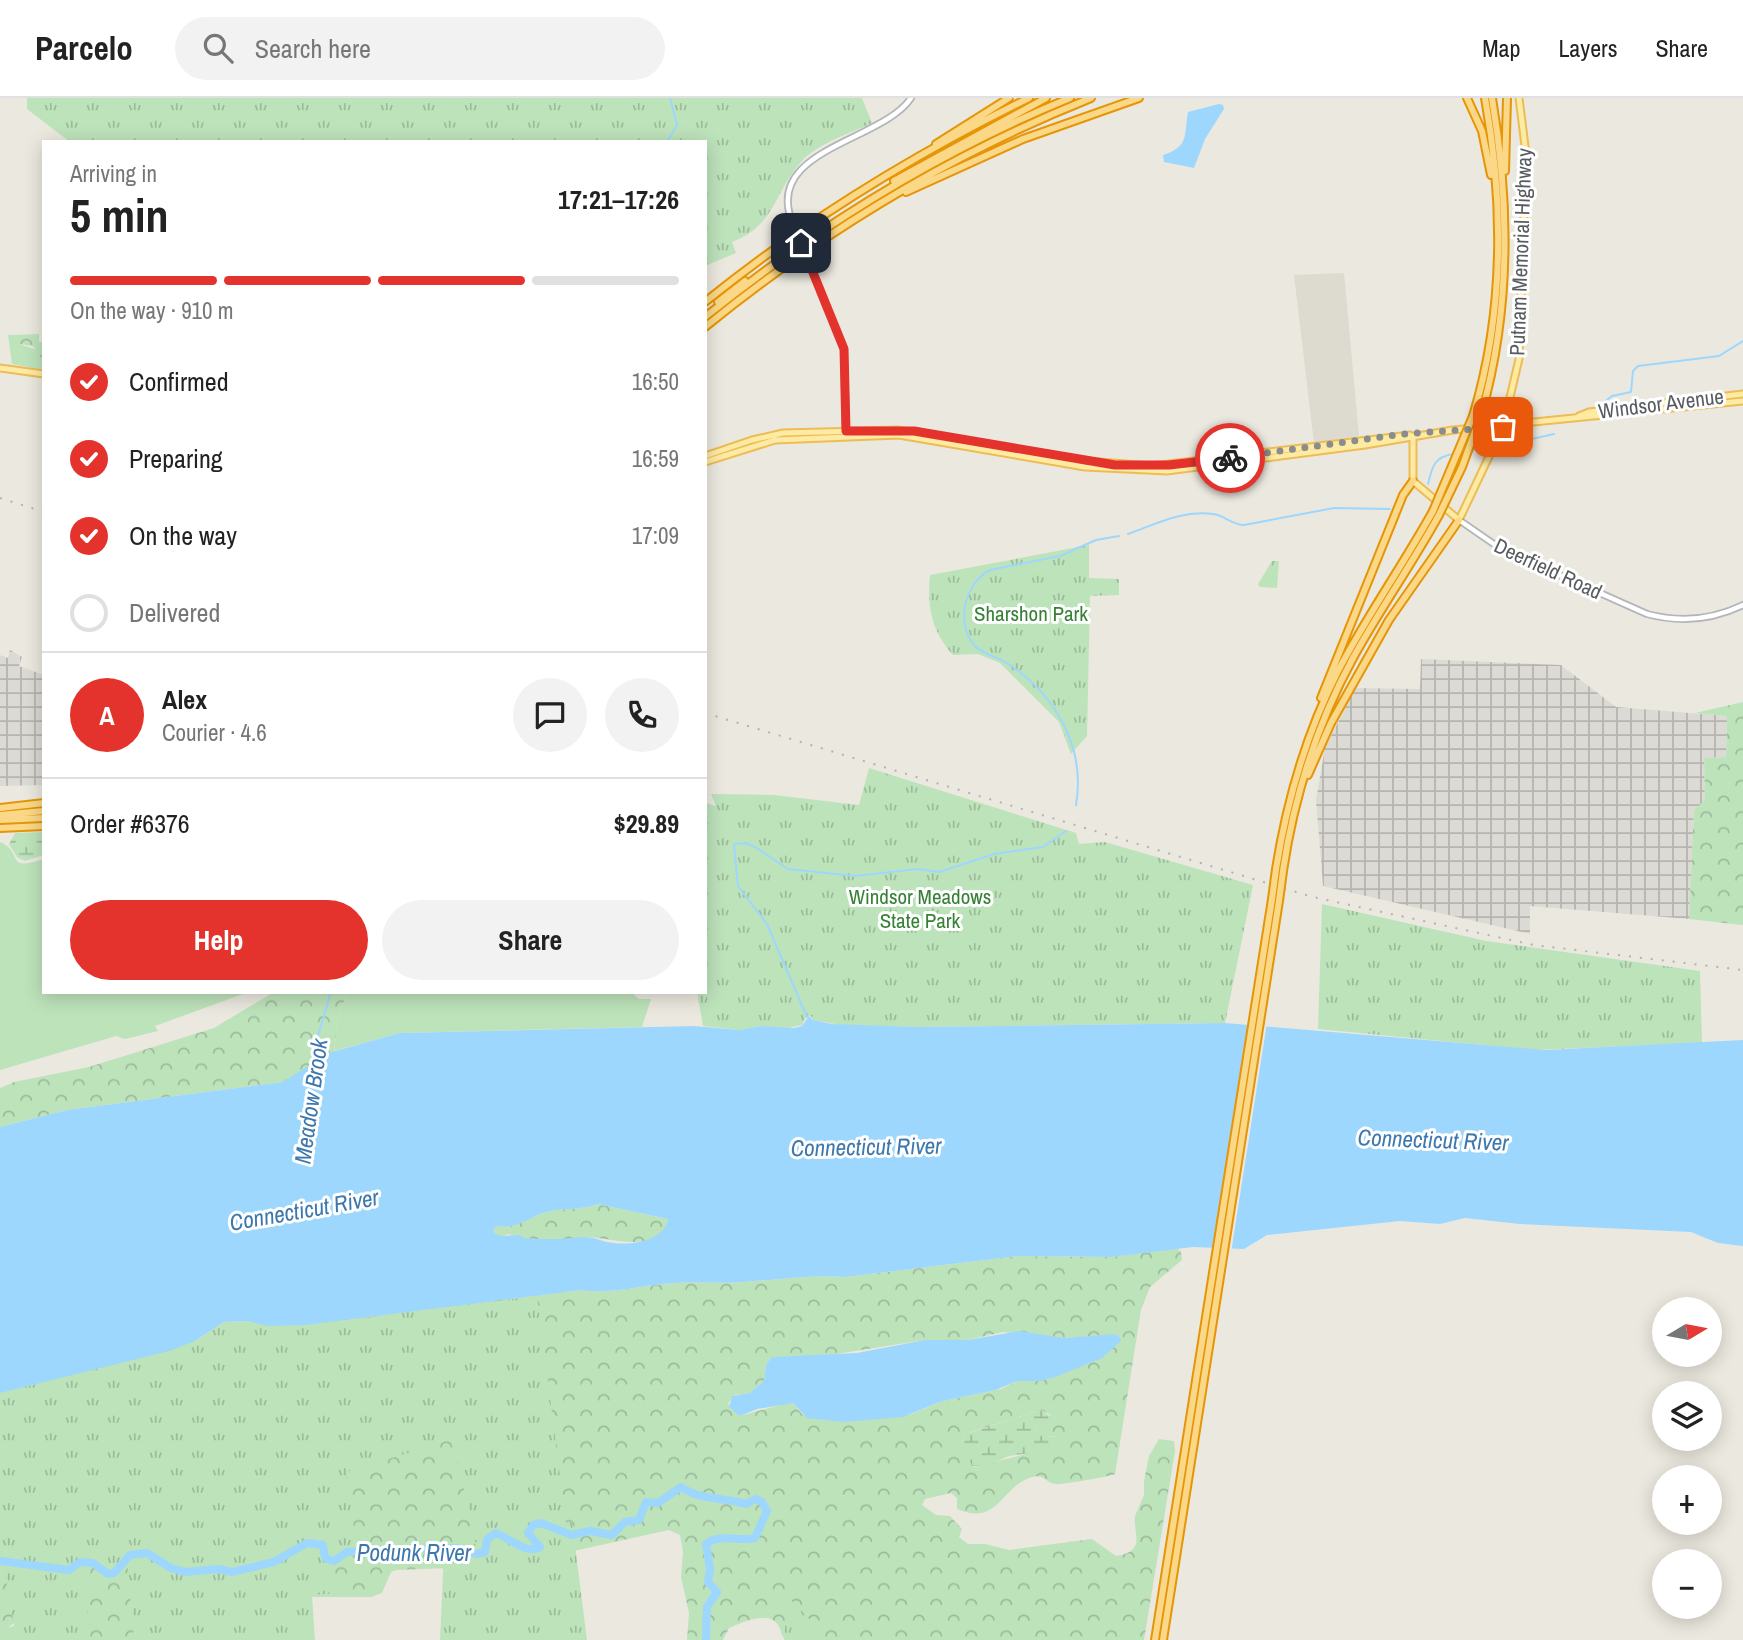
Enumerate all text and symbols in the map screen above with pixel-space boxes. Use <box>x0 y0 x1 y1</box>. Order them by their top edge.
search box <box>175 17 665 80</box>
text: Parcelo <box>35 26 133 70</box>
icon: search <box>199 29 237 67</box>
text: Search here <box>255 31 371 66</box>
text: Map <box>1482 32 1520 64</box>
text: Layers <box>1558 32 1617 64</box>
text: Share <box>1655 32 1708 64</box>
street label: Putnam Memorial Highway <box>1502 147 1539 356</box>
text: Arriving in <box>70 158 157 189</box>
text: 17:21–17:26 <box>558 182 679 217</box>
text: 5 min <box>70 184 169 246</box>
pin <box>771 213 831 273</box>
icon: home <box>782 224 820 262</box>
text: On the way · 910 m <box>70 295 234 326</box>
icon: check <box>70 363 108 401</box>
text: Confirmed <box>129 364 229 399</box>
text: 16:50 <box>632 366 679 397</box>
street label: Windsor Avenue <box>1597 381 1725 426</box>
pin <box>1473 397 1533 457</box>
icon: bag <box>1484 408 1522 446</box>
courier <box>1195 423 1265 493</box>
icon: bike <box>1211 439 1249 477</box>
icon: check <box>70 440 108 478</box>
text: Preparing <box>129 441 223 476</box>
text: 16:59 <box>632 443 679 474</box>
icon: check <box>70 517 108 555</box>
text: On the way <box>129 518 237 553</box>
text: 17:09 <box>632 520 679 551</box>
street label: Deerfield Road <box>1490 531 1607 606</box>
text: Delivered <box>129 595 220 630</box>
park label: Sharshon Park <box>974 599 1088 628</box>
button: chat <box>513 678 587 752</box>
button: phone <box>605 678 679 752</box>
text: Alex <box>162 682 207 717</box>
text: A <box>99 698 115 733</box>
text: Courier · 4.6 <box>162 717 267 748</box>
text: Order #6376 <box>70 806 190 841</box>
text: $29.89 <box>614 806 679 841</box>
park label: Windsor Meadows State Park <box>849 882 991 935</box>
button: Help <box>70 900 368 980</box>
button: Share <box>382 900 679 980</box>
water label: Meadow Brook <box>286 1035 335 1165</box>
water label: Connecticut River <box>1357 1121 1510 1158</box>
water label: Connecticut River <box>790 1130 942 1163</box>
water label: Connecticut River <box>227 1181 382 1238</box>
north arrow <box>1652 1297 1722 1367</box>
map controls <box>1652 1297 1722 1619</box>
button: layers <box>1652 1381 1722 1451</box>
button: + <box>1652 1465 1722 1535</box>
water label: Podunk River <box>357 1537 472 1568</box>
button: − <box>1652 1549 1722 1619</box>

